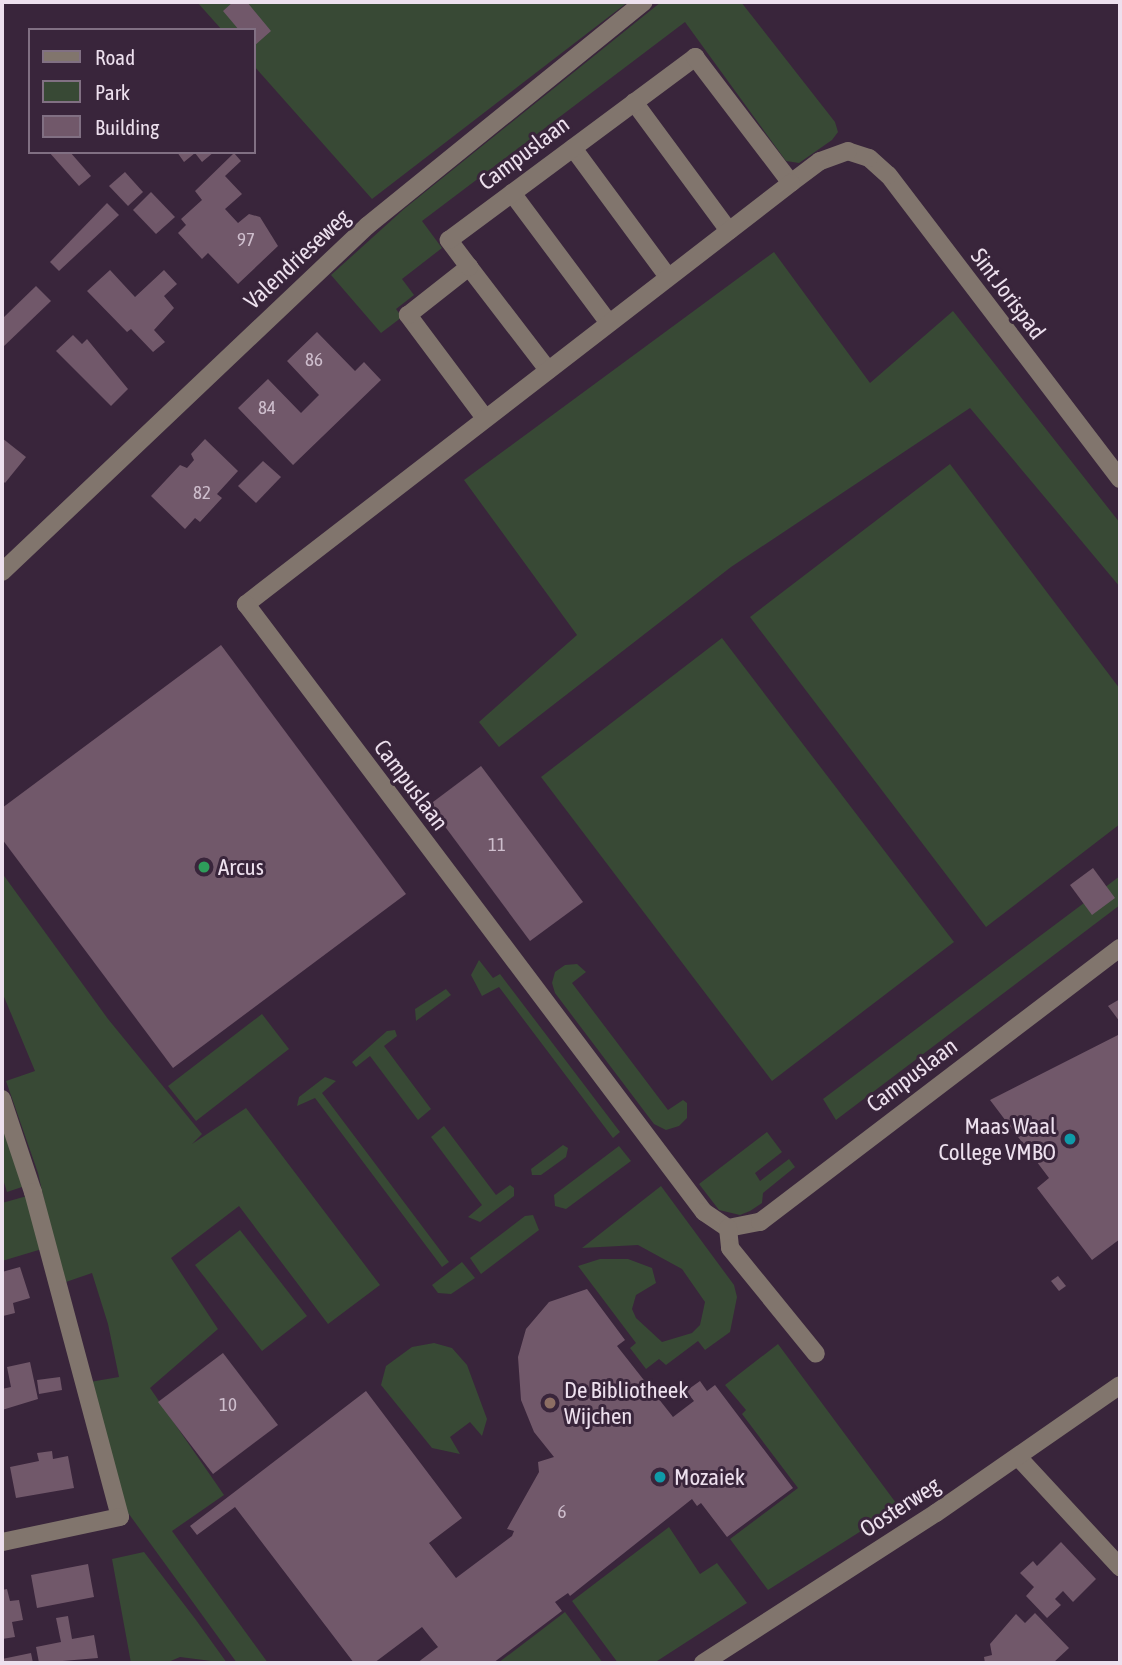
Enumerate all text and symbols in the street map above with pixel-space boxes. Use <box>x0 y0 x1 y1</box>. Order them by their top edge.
legend <box>28 28 256 154</box>
text: Road <box>95 45 135 69</box>
text: Park <box>95 80 130 104</box>
street label: Campuslaan <box>473 110 575 196</box>
text: Building <box>95 115 159 139</box>
street label: Valendrieseweg <box>238 203 356 315</box>
house number: 97 <box>237 229 255 251</box>
street label: Sint Jorispad <box>965 243 1051 345</box>
house number: 86 <box>305 349 323 371</box>
house number: 84 <box>258 397 276 419</box>
house number: 82 <box>193 482 211 504</box>
street label: Campuslaan <box>368 734 454 836</box>
house number: 11 <box>488 834 506 856</box>
place label: Arcus <box>218 853 264 881</box>
marker: Arcus <box>196 859 212 875</box>
street label: Campuslaan <box>861 1032 963 1118</box>
place label: Maas Waal College VMBO <box>938 1112 1056 1166</box>
marker: Maas Waal College VMBO <box>1062 1131 1078 1147</box>
place label: De Bibliotheek Wijchen <box>564 1376 688 1430</box>
house number: 10 <box>219 1394 237 1416</box>
marker: De Bibliotheek Wijchen <box>542 1395 558 1411</box>
place label: Mozaiek <box>674 1463 745 1491</box>
marker: Mozaiek <box>652 1469 668 1485</box>
street label: Oosterweg <box>855 1471 945 1543</box>
house number: 6 <box>558 1501 566 1523</box>

